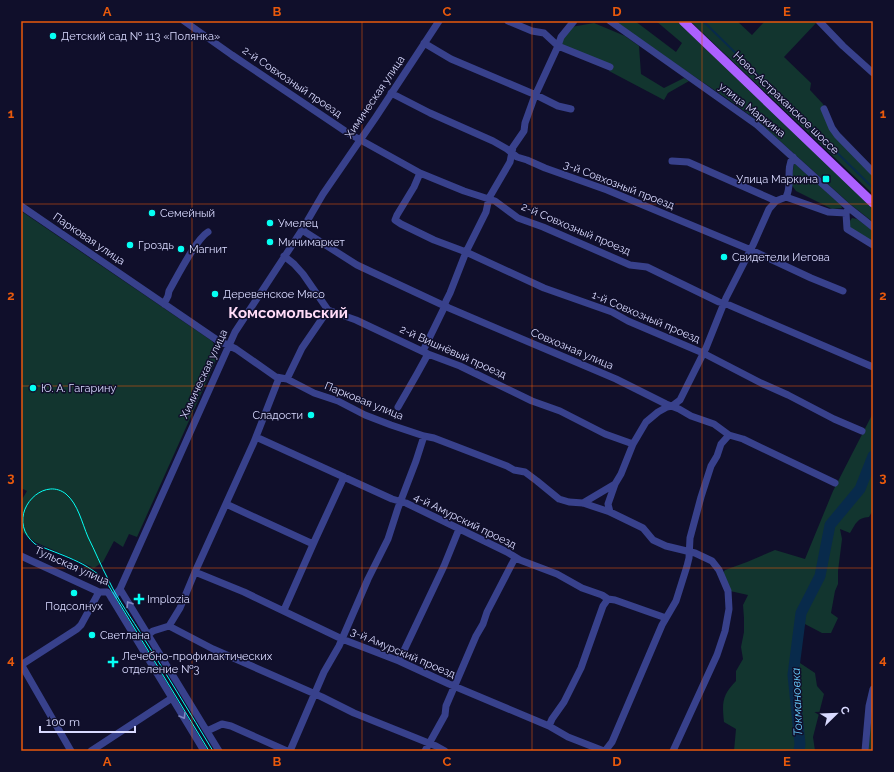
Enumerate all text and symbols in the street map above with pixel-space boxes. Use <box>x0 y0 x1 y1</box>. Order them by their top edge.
text: A <box>103 4 112 19</box>
text: B <box>273 4 282 19</box>
text: C <box>443 4 452 19</box>
text: D <box>612 4 622 19</box>
text: E <box>783 4 791 19</box>
place label: Детский сад № 113 «Полянка» <box>61 30 220 43</box>
marker: Детский сад № 113 «Полянка» <box>48 31 58 41</box>
street label: 2-й Совхозный проезд <box>240 44 345 121</box>
street label: Ново-Астраханское шоссе <box>730 49 842 157</box>
street label: Химическая улица <box>343 53 407 141</box>
street label: улица Маркина <box>716 80 788 140</box>
text: 1 <box>8 106 15 121</box>
text: 1 <box>880 106 887 121</box>
street label: 3-й Совхозный проезд <box>562 158 677 212</box>
place label: Улица Маркина <box>736 173 818 186</box>
marker: Улица Маркина <box>821 174 831 184</box>
street label: 2-й Совхозный проезд <box>519 200 633 258</box>
place label: Семейный <box>160 207 215 220</box>
marker: Семейный <box>147 208 157 218</box>
street label: Парковая улица <box>51 210 127 268</box>
place label: Умелец <box>278 217 319 230</box>
marker: Умелец <box>265 218 275 228</box>
place label: Минимаркет <box>278 236 346 249</box>
marker: Минимаркет <box>265 237 275 247</box>
place label: Гроздь <box>138 239 174 252</box>
marker: Гроздь <box>125 240 135 250</box>
place label: Магнит <box>189 243 228 256</box>
marker: Магнит <box>176 244 186 254</box>
place label: Свидетели Иегова <box>732 251 830 264</box>
marker: Свидетели Иегова <box>719 252 729 262</box>
text: 2 <box>7 288 15 303</box>
place label: Деревенское Мясо <box>223 288 325 301</box>
street label: 1-й Совхозный проезд <box>590 288 703 346</box>
text: 2 <box>879 288 887 303</box>
marker: Деревенское Мясо <box>210 289 220 299</box>
district label: Комсомольский <box>228 304 348 322</box>
street label: 2-й Вишнёвый проезд <box>398 323 509 382</box>
street label: Совхозная улица <box>529 326 615 372</box>
street label: Химическая улица <box>178 327 230 421</box>
street label: Парковая улица <box>323 379 405 423</box>
place label: Ю. А. Гагарину <box>41 382 116 395</box>
marker: Ю. А. Гагарину <box>28 383 38 393</box>
place label: Сладости <box>252 409 303 422</box>
marker: Сладости <box>306 410 316 420</box>
text: 3 <box>7 470 15 485</box>
text: 3 <box>879 470 887 485</box>
street label: 4-й Амурский проезд <box>412 490 519 552</box>
street label: Тульская улица <box>33 544 111 588</box>
marker: Подсолнух <box>69 588 79 598</box>
place label: Implozia <box>147 593 190 606</box>
marker: Implozia <box>134 594 144 604</box>
place label: Подсолнух <box>45 600 103 613</box>
one-way arrow <box>126 601 134 608</box>
street label: 3-й Амурский проезд <box>349 625 458 681</box>
place label: Светлана <box>100 629 150 642</box>
marker: Светлана <box>87 630 97 640</box>
place label: Лечебно-профилактических отделение №3 <box>122 650 273 676</box>
text: 4 <box>7 652 15 667</box>
text: 4 <box>879 652 887 667</box>
marker: Лечебно-профилактических отделение №3 <box>107 656 119 668</box>
water label: Токмановка <box>789 668 805 736</box>
north arrow <box>816 694 856 734</box>
text: С <box>837 704 852 717</box>
scale bar <box>40 708 135 734</box>
one-way arrow <box>178 712 185 719</box>
text: 100 m <box>46 715 80 729</box>
text: A <box>103 754 112 769</box>
text: B <box>273 754 282 769</box>
text: C <box>443 754 452 769</box>
text: D <box>612 754 622 769</box>
text: E <box>783 754 791 769</box>

